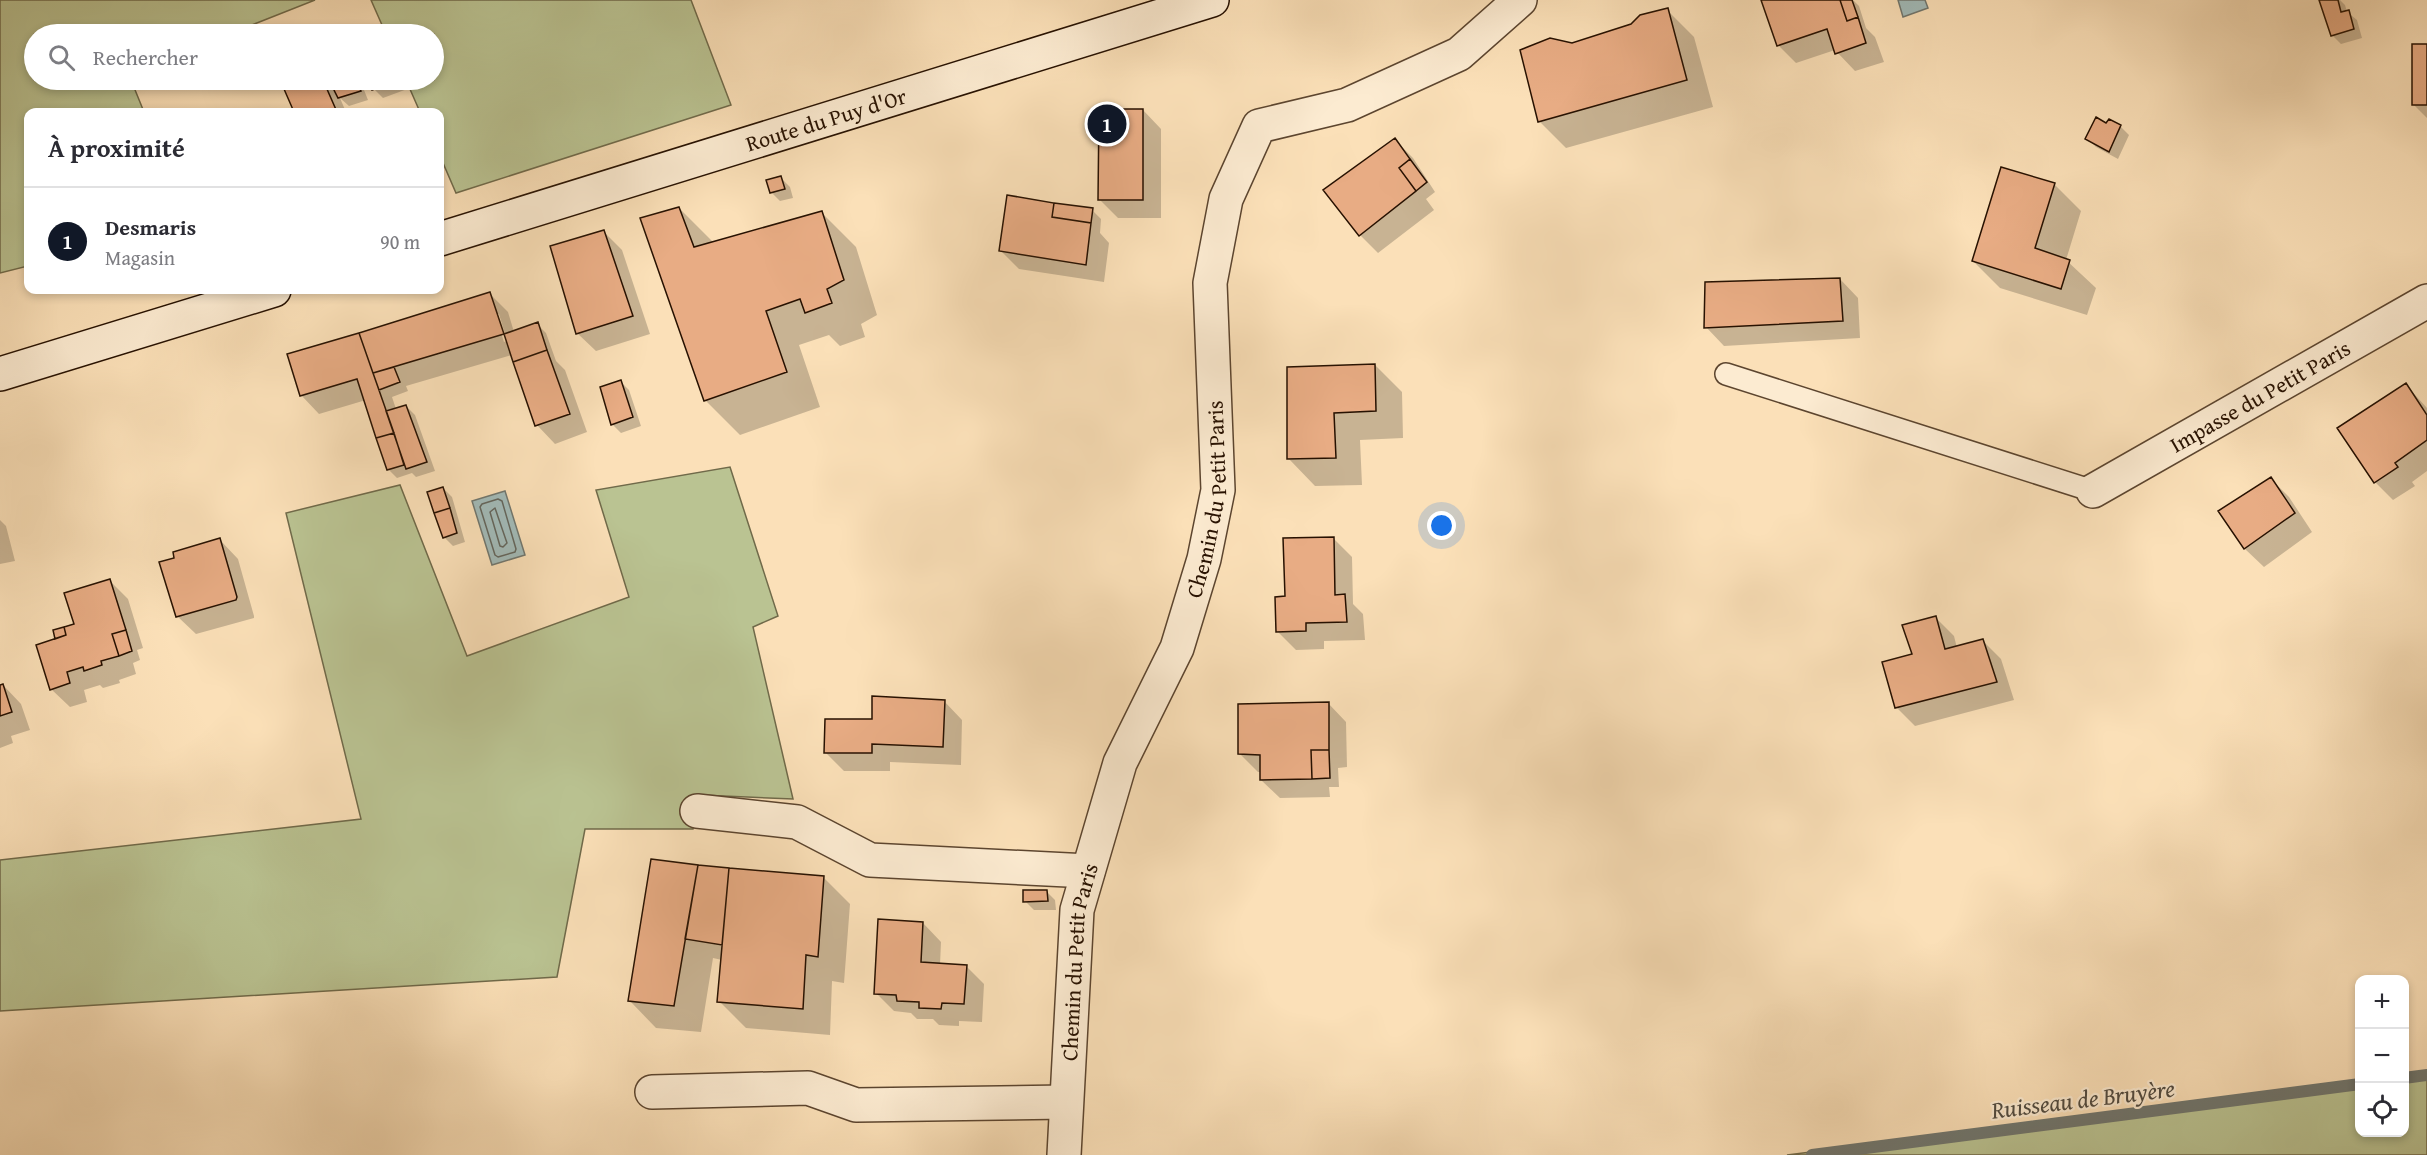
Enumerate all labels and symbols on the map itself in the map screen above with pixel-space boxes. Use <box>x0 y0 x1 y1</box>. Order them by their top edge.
street label: Route du Puy d'Or <box>742 80 910 159</box>
pin: 1 <box>1088 102 1126 146</box>
street label: Impasse du Petit Paris <box>2164 332 2356 460</box>
street label: Chemin du Petit Paris <box>1177 400 1234 602</box>
your location <box>1427 511 1456 540</box>
street label: Chemin du Petit Paris <box>1053 859 1106 1062</box>
water label: Ruisseau de Bruyère <box>1988 1070 2177 1128</box>

